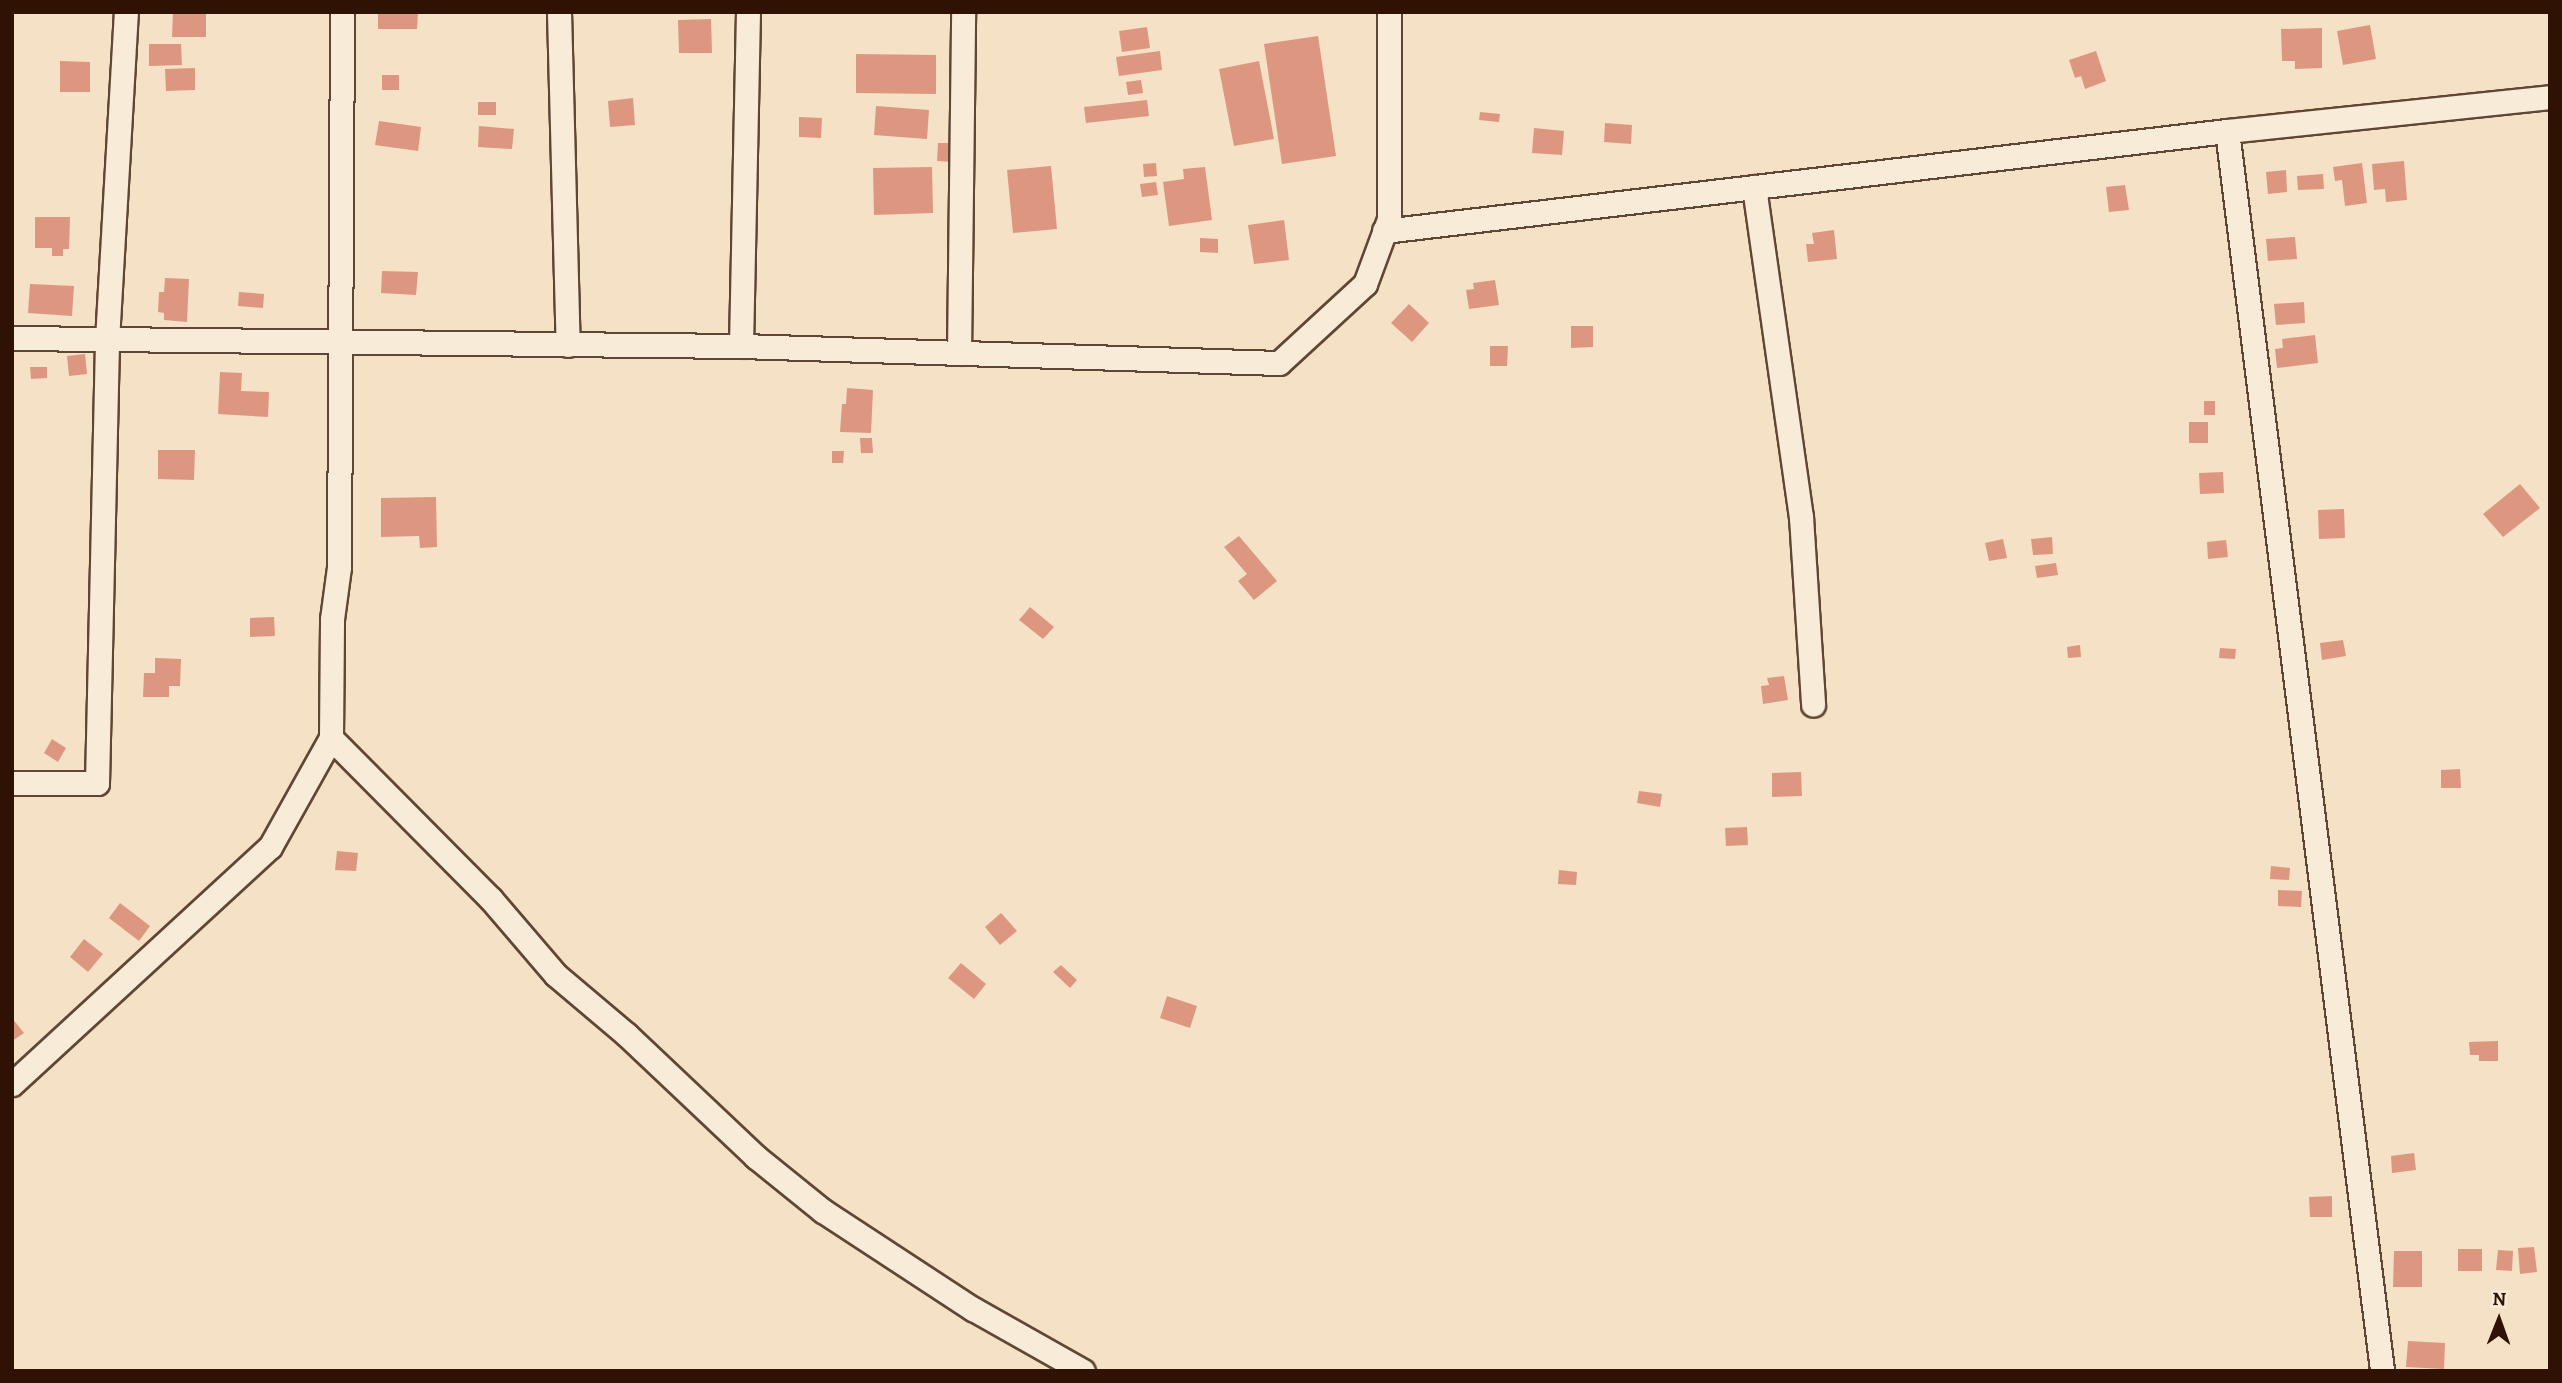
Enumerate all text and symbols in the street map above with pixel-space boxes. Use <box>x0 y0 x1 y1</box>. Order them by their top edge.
north arrow <box>2464 1285 2534 1355</box>
text: N <box>2492 1286 2507 1312</box>

